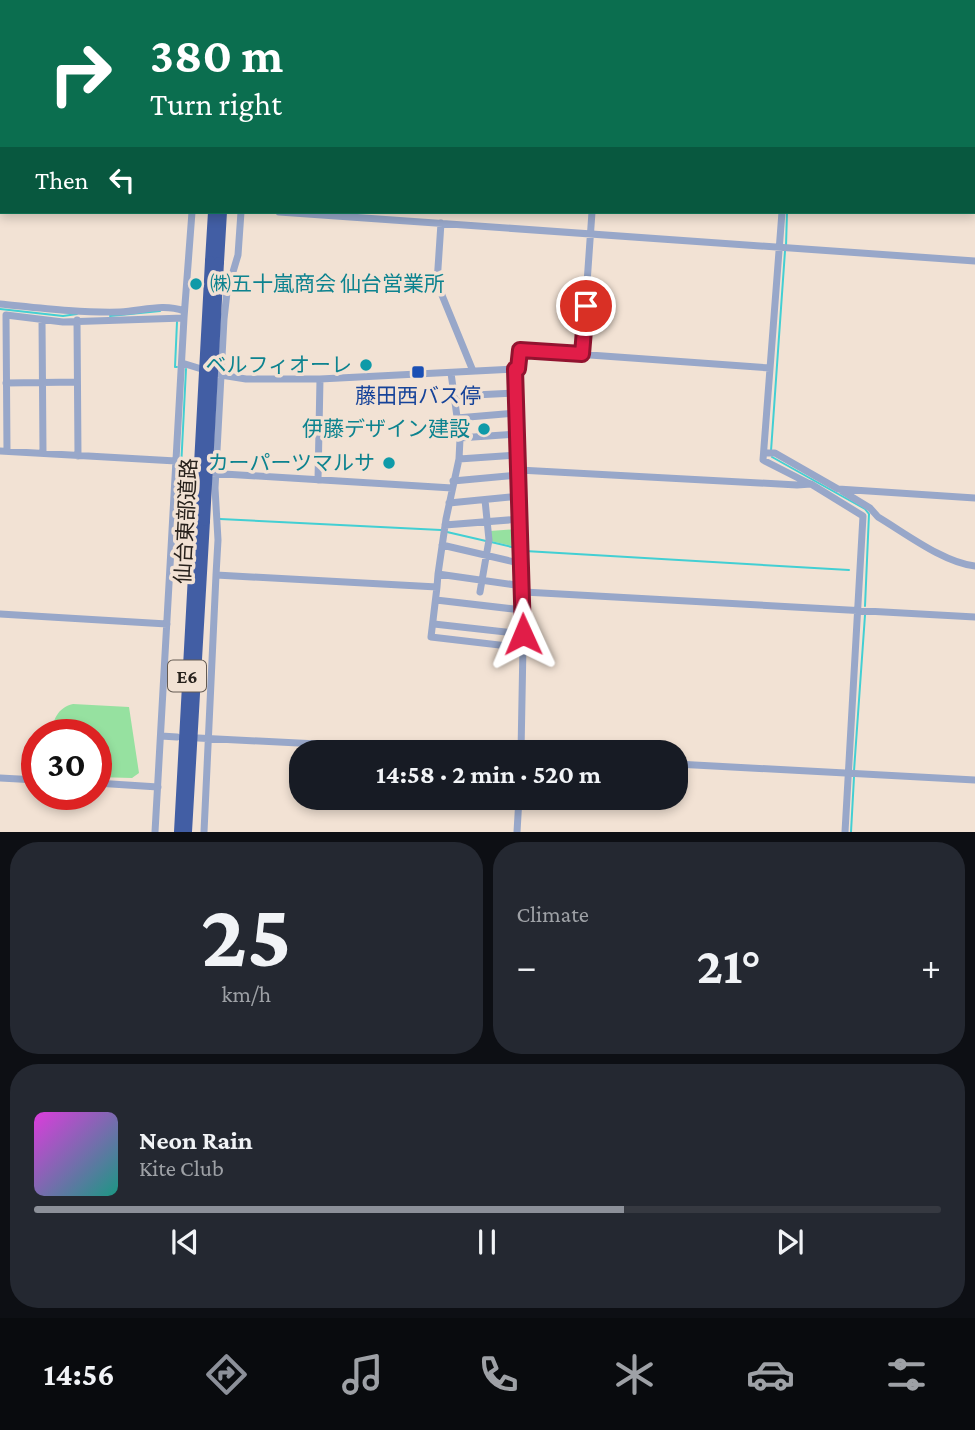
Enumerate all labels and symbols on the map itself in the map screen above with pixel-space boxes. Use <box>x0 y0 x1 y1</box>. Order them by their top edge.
place label: ㈱五十嵐商会 仙台営業所 <box>210 272 445 296</box>
marker: ㈱五十嵐商会 仙台営業所 <box>188 276 204 292</box>
pin <box>556 276 616 336</box>
place label: ベルフィオーレ <box>205 353 352 377</box>
marker: ベルフィオーレ <box>358 357 374 373</box>
marker: 藤田西バス停 <box>410 364 426 380</box>
place label: 藤田西バス停 <box>355 384 481 408</box>
place label: 伊藤デザイン建設 <box>302 417 470 441</box>
marker: 伊藤デザイン建設 <box>476 421 492 437</box>
place label: カーパーツマルサ <box>208 451 375 475</box>
marker: カーパーツマルサ <box>381 455 397 471</box>
street label: 仙台東部道路 <box>171 457 201 585</box>
position arrow <box>486 597 560 671</box>
road number: E6 <box>168 660 206 692</box>
speed limit sign: 30 <box>21 719 112 810</box>

